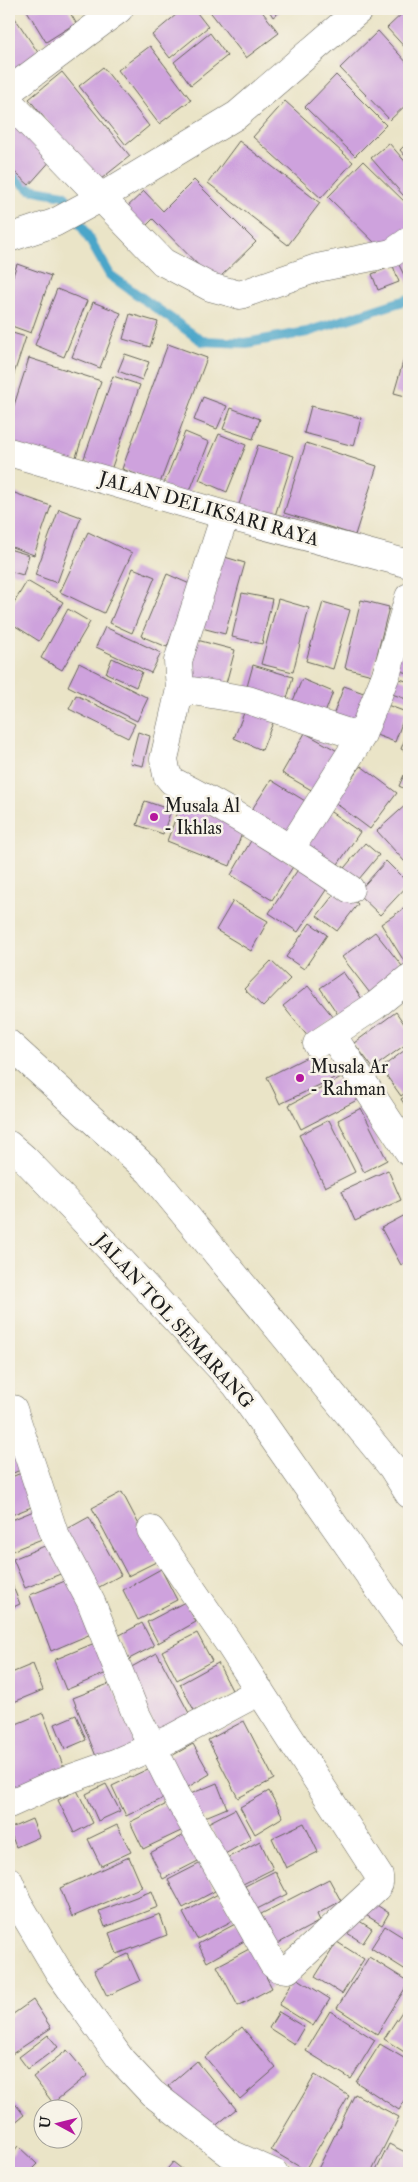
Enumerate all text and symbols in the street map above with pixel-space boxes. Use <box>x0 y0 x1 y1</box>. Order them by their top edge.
street label: JALAN DELIKSARI RAYA <box>95 466 322 552</box>
place label: Musala Al - Ikhlas <box>164 794 240 840</box>
marker: Musala Al - Ikhlas <box>148 811 160 823</box>
place label: Musala Ar - Rahman <box>310 1055 388 1101</box>
marker: Musala Ar - Rahman <box>294 1072 306 1084</box>
street label: JALAN TOL SEMARANG <box>88 1228 259 1413</box>
north arrow <box>32 2100 82 2150</box>
text: U <box>36 2115 55 2129</box>

